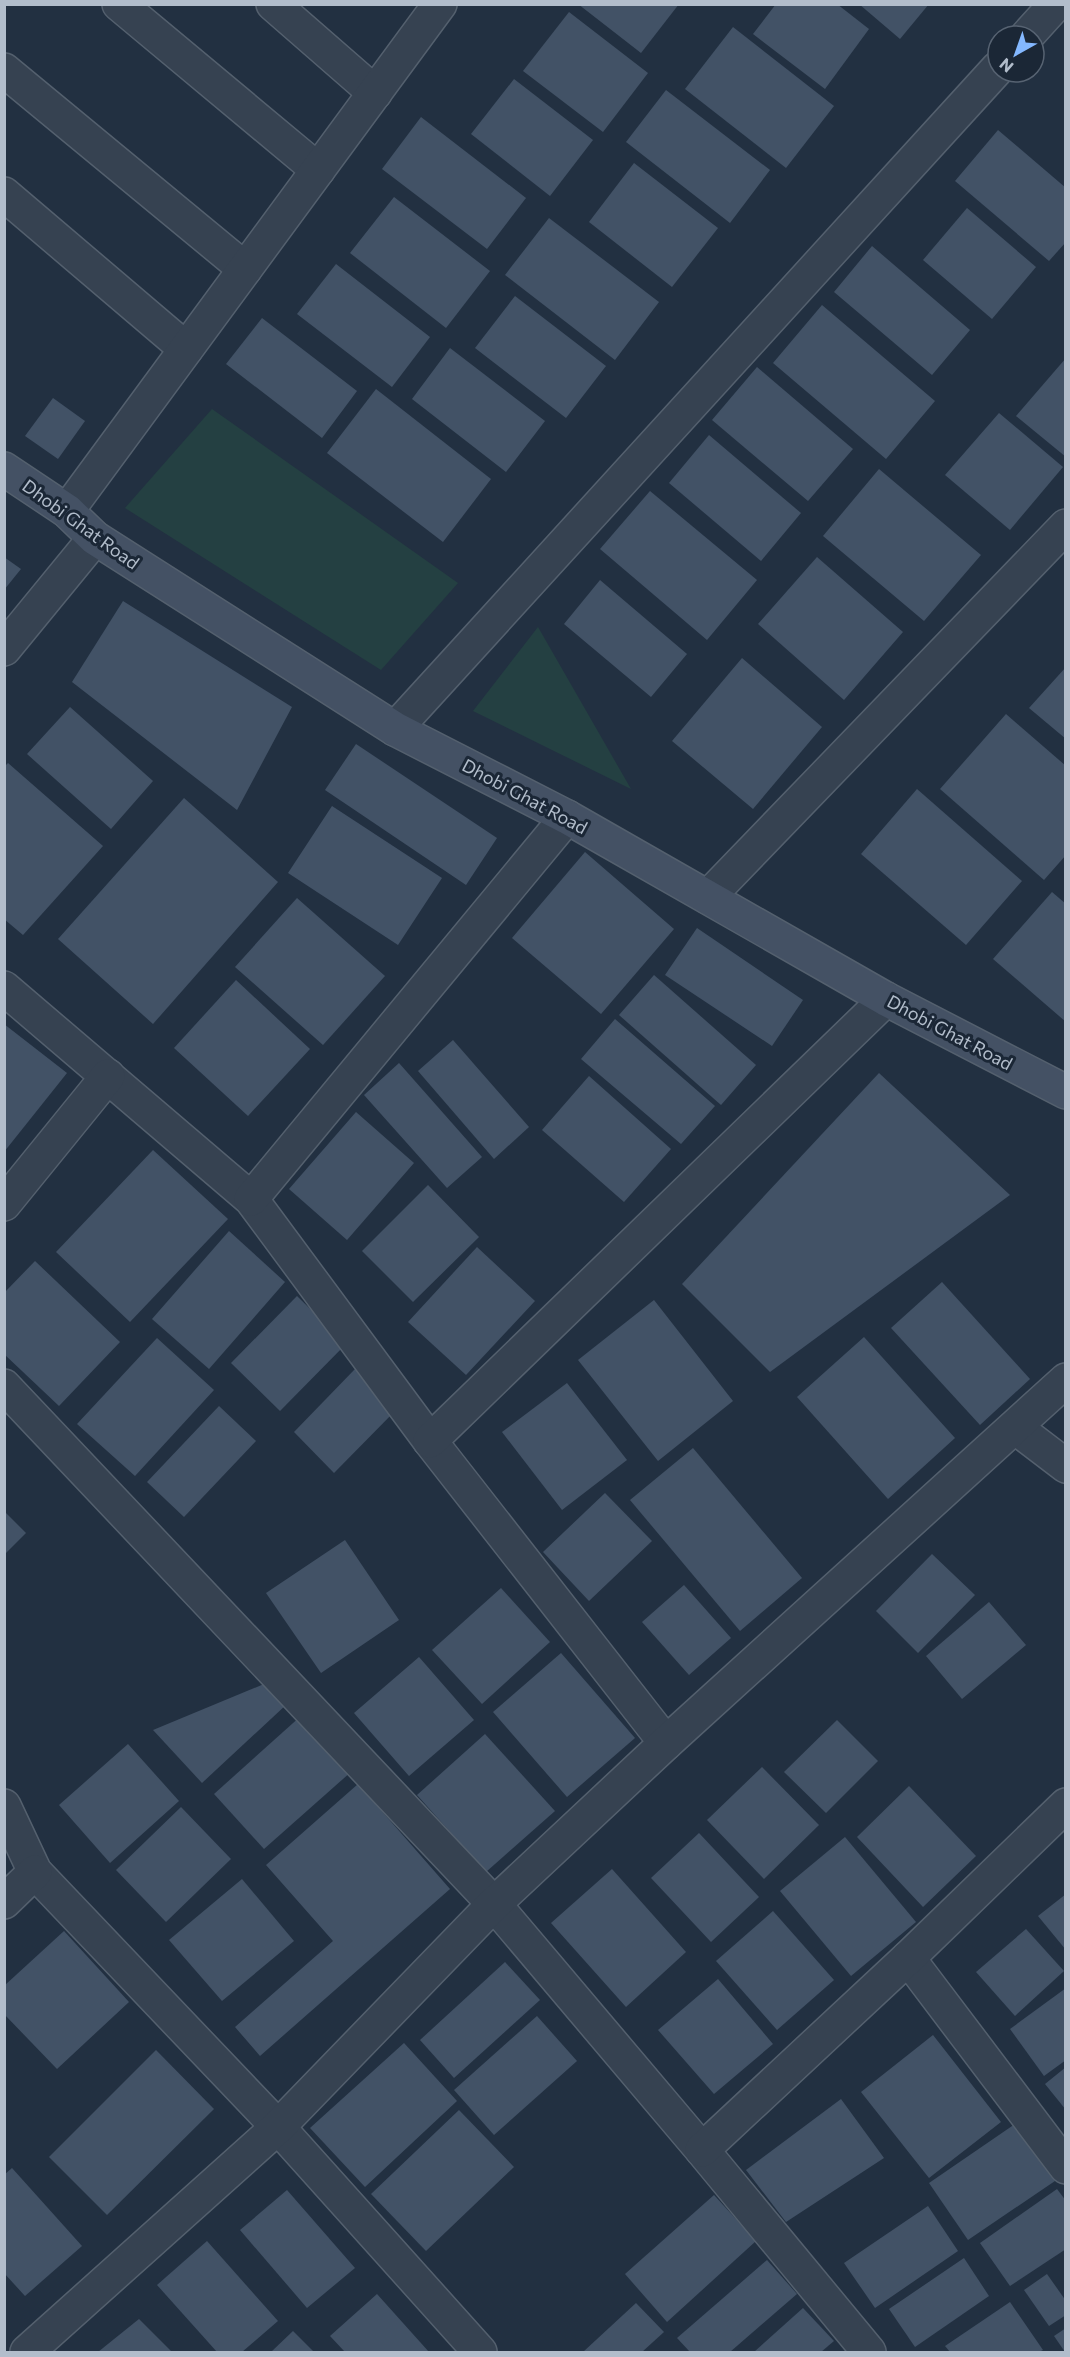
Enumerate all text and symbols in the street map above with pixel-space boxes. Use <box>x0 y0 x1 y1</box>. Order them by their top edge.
north arrow <box>986 24 1046 84</box>
text: N <box>995 55 1017 77</box>
street label: Dhobi Ghat Road <box>18 474 144 574</box>
street label: Dhobi Ghat Road <box>459 754 591 838</box>
street label: Dhobi Ghat Road <box>884 990 1016 1074</box>

